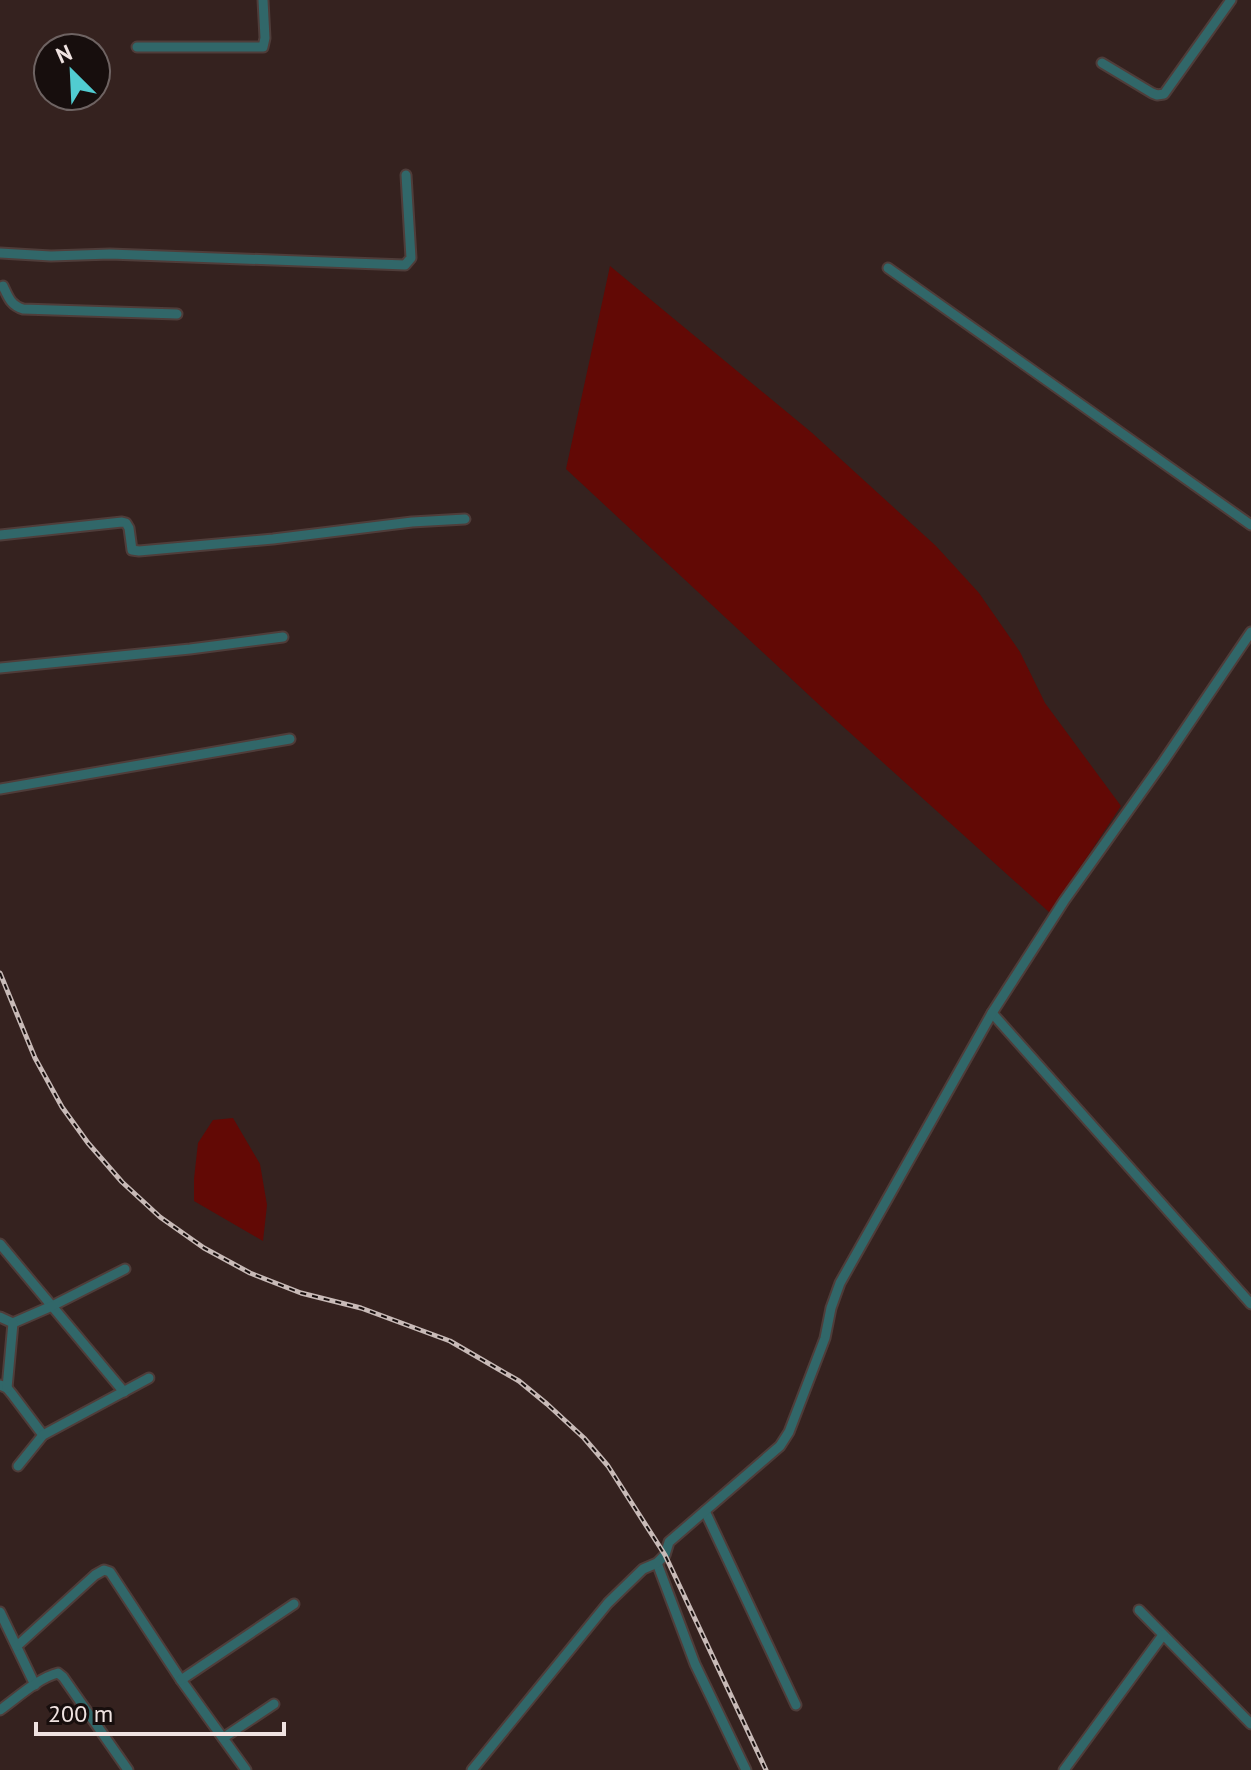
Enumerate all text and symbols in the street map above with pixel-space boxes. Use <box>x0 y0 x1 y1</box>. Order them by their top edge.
north arrow <box>32 32 112 112</box>
text: N <box>52 38 76 69</box>
scale bar <box>36 1686 284 1736</box>
text: 200 m <box>48 1698 113 1729</box>

